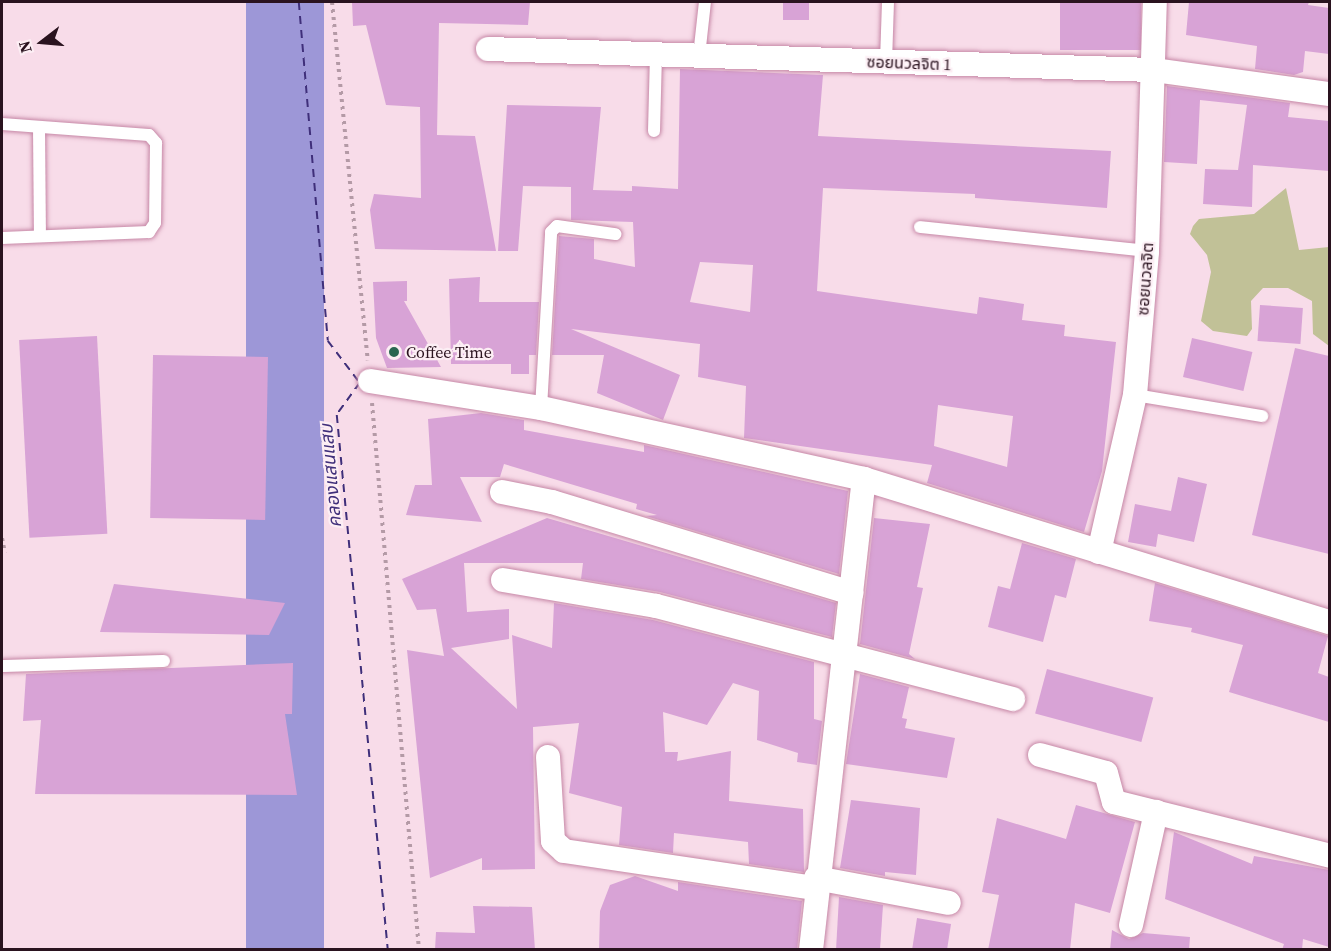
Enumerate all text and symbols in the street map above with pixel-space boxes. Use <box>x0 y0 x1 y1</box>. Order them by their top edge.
north arrow <box>12 12 72 72</box>
text: N <box>13 38 37 56</box>
street label: ซอยนวลจิต 1 <box>866 52 952 74</box>
street label: ซอยนวลจิต <box>1133 242 1157 316</box>
place label: Coffee Time <box>406 342 492 362</box>
marker: Coffee Time <box>387 345 401 359</box>
water label: คลองแสนแสบ <box>316 423 346 529</box>

